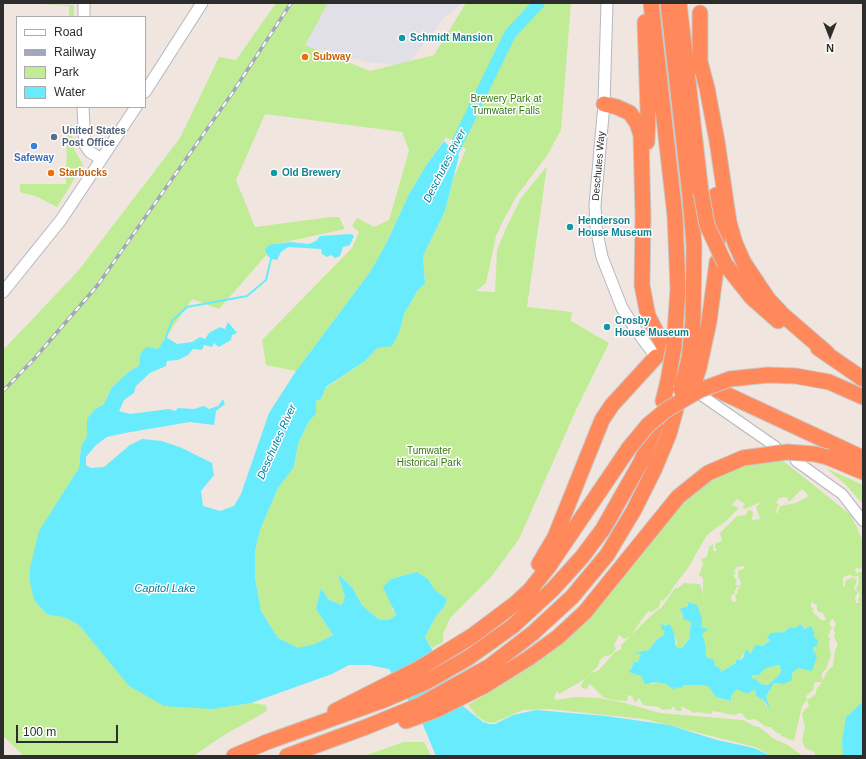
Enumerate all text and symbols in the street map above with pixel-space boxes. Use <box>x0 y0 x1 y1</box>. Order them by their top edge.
legend <box>16 16 146 108</box>
north arrow <box>810 16 850 56</box>
text: Road <box>54 25 83 39</box>
place label: Schmidt Mansion <box>410 32 493 44</box>
marker: Schmidt Mansion <box>397 33 407 43</box>
text: N <box>826 42 834 54</box>
text: Railway <box>54 45 96 59</box>
place label: Subway <box>313 51 351 63</box>
marker: Subway <box>300 52 310 62</box>
text: Park <box>54 65 79 79</box>
text: Water <box>54 85 86 99</box>
park label: Brewery Park at Tumwater Falls <box>470 93 542 116</box>
place label: United States Post Office <box>62 125 126 148</box>
water label: Deschutes River <box>421 127 469 205</box>
street label: Deschutes Way <box>590 131 608 201</box>
marker: United States Post Office <box>49 132 59 142</box>
marker: Safeway <box>29 141 39 151</box>
place label: Safeway <box>14 152 54 164</box>
place label: Starbucks <box>59 167 107 179</box>
place label: Old Brewery <box>282 167 341 179</box>
marker: Starbucks <box>46 168 56 178</box>
marker: Old Brewery <box>269 168 279 178</box>
place label: Henderson House Museum <box>578 215 652 238</box>
marker: Henderson House Museum <box>565 222 575 232</box>
place label: Crosby House Museum <box>615 315 689 338</box>
marker: Crosby House Museum <box>602 322 612 332</box>
water label: Deschutes River <box>255 402 299 482</box>
park label: Tumwater Historical Park <box>397 445 461 468</box>
water label: Capitol Lake <box>134 582 196 596</box>
scale bar <box>18 717 120 743</box>
text: 100 m <box>23 725 56 739</box>

